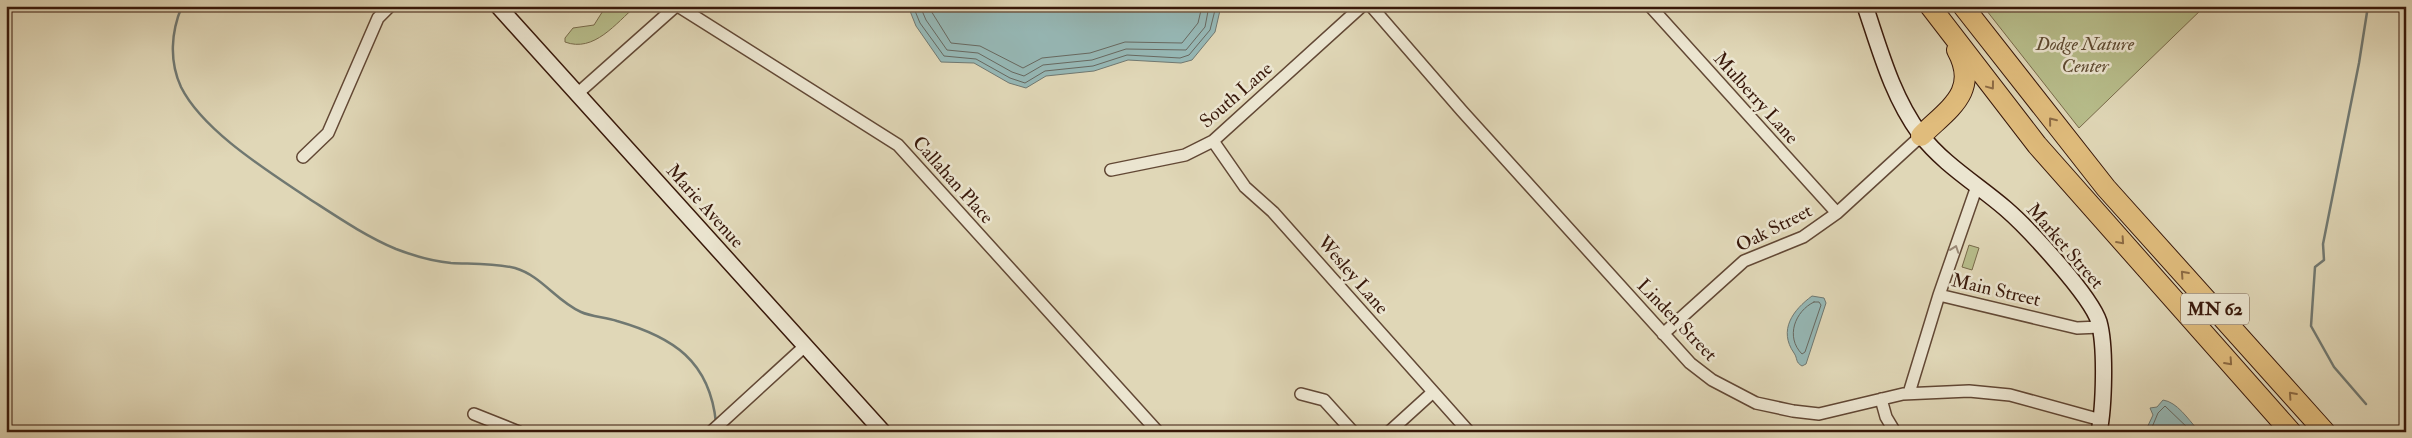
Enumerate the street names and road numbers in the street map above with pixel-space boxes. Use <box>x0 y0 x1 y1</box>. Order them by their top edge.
street label: Mulberry Lane <box>1708 47 1804 149</box>
street label: South Lane <box>1195 57 1277 133</box>
street label: Callahan Place <box>907 131 999 229</box>
street label: Marie Avenue <box>661 159 749 253</box>
street label: Market Street <box>2021 198 2109 294</box>
street label: Oak Street <box>1732 199 1816 257</box>
street label: Wesley Lane <box>1312 230 1394 319</box>
street label: Main Street <box>1949 268 2043 312</box>
street label: Linden Street <box>1632 274 1722 366</box>
road number: MN 62 <box>2181 294 2249 324</box>

